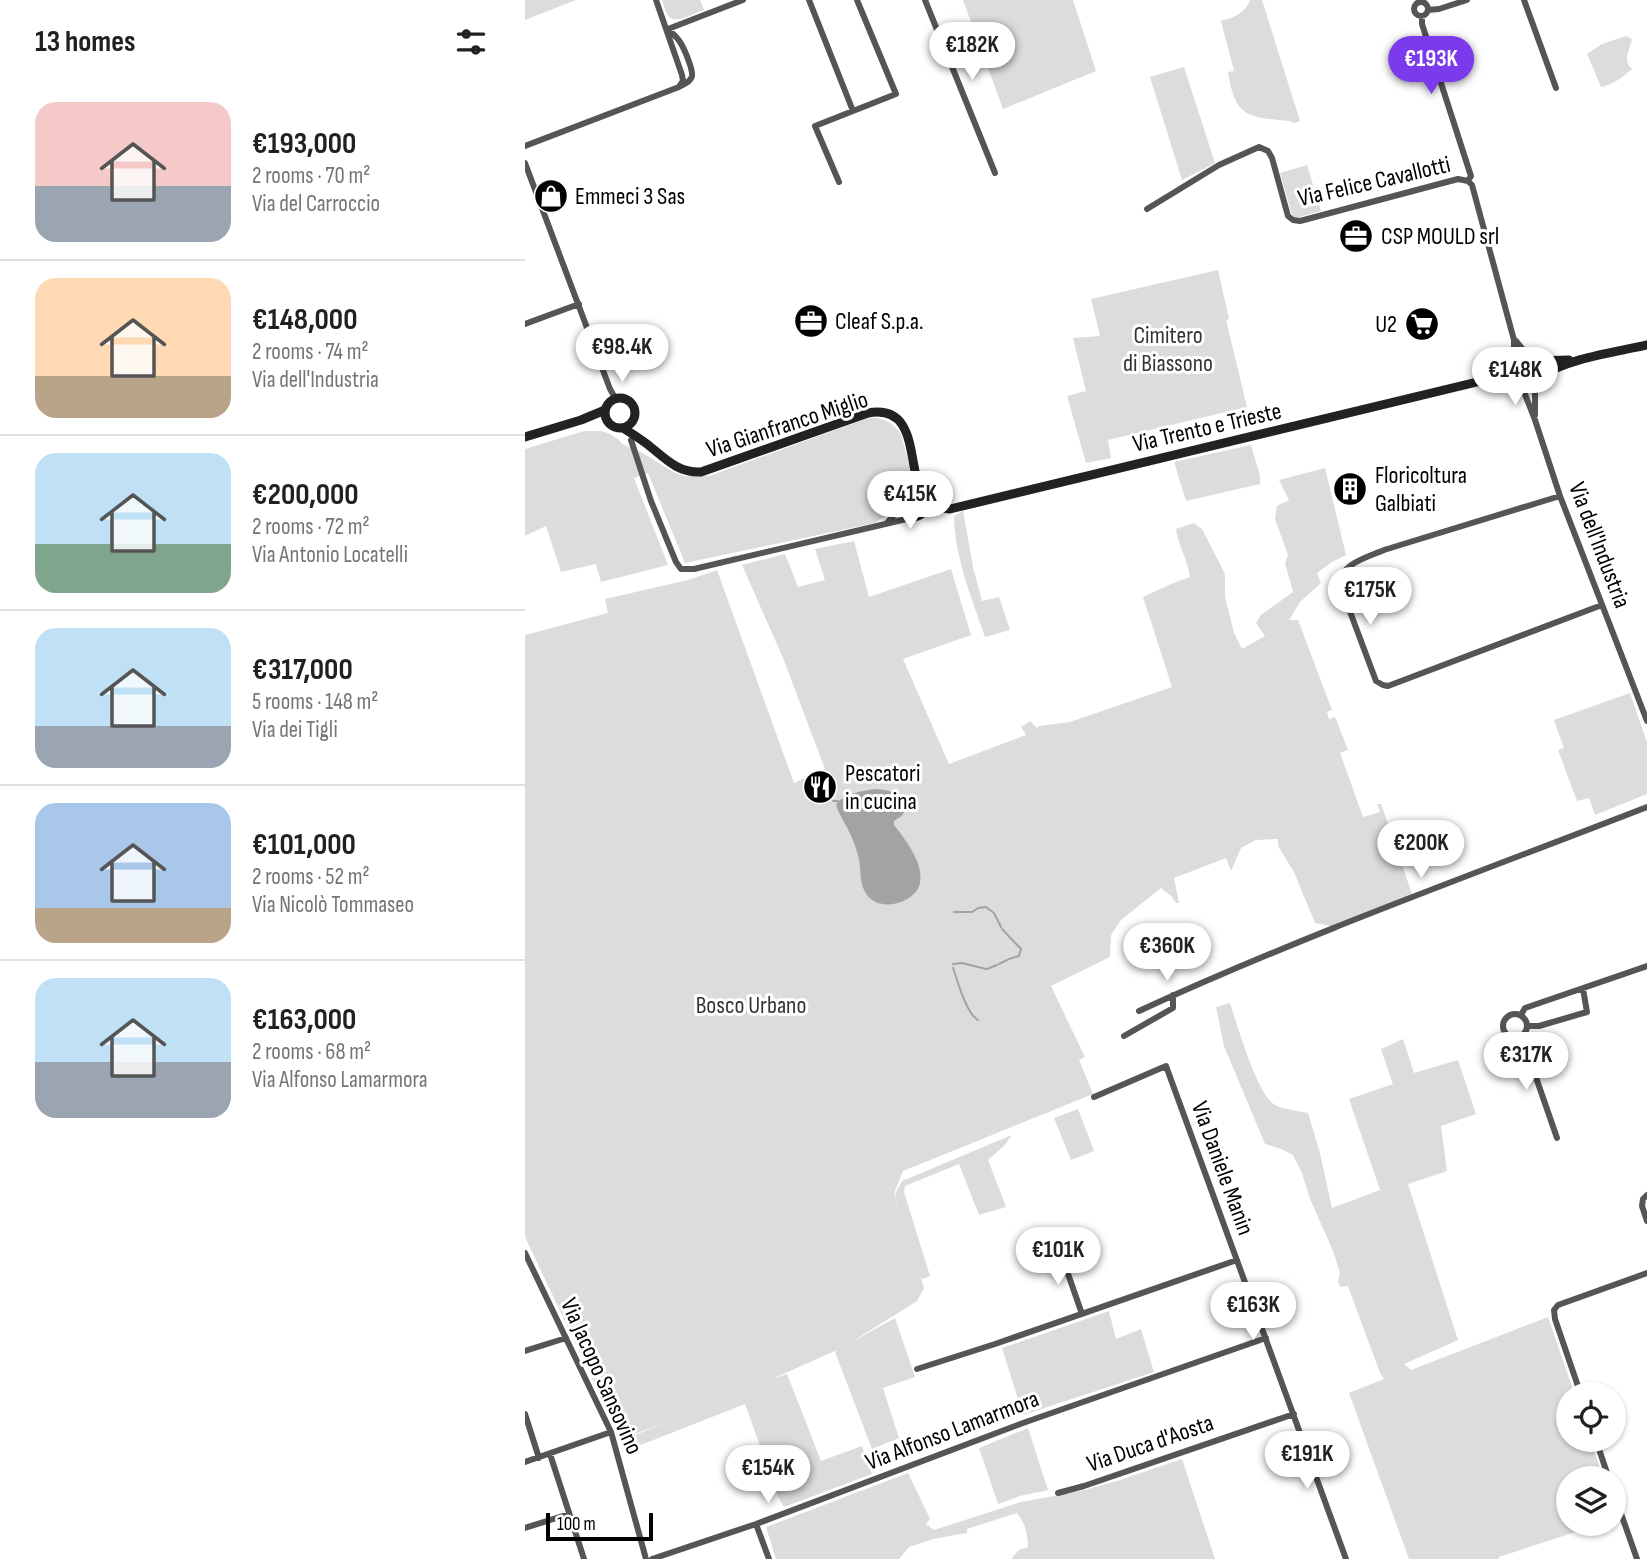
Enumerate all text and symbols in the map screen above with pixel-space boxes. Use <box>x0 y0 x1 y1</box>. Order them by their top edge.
pin: €182K <box>923 22 1021 82</box>
icon: filters <box>452 23 490 61</box>
text: 13 homes <box>35 24 136 60</box>
text: €182K <box>945 31 999 59</box>
pin: €193K <box>1382 36 1480 96</box>
text: €193K <box>1404 45 1458 73</box>
text: €193,000 <box>252 126 356 162</box>
icon: home <box>91 130 175 214</box>
street label: Via Felice Cavallotti <box>1295 150 1453 213</box>
text: 2 rooms · 70 m² <box>252 162 370 190</box>
shop icon: Emmeci 3 Sas <box>532 177 570 215</box>
place label: Emmeci 3 Sas <box>575 182 685 211</box>
text: Via del Carroccio <box>252 190 380 218</box>
office icon: CSP MOULD srl <box>1337 217 1375 255</box>
place label: CSP MOULD srl <box>1381 222 1499 251</box>
text: €148,000 <box>252 302 357 338</box>
office icon: Cleaf S.p.a. <box>792 302 830 340</box>
supermarket icon: U2 <box>1403 305 1441 343</box>
icon: home <box>91 306 175 390</box>
place label: Cleaf S.p.a. <box>835 307 924 336</box>
place label: U2 <box>1375 310 1397 339</box>
park label: Cimitero di Biassono <box>1123 321 1213 378</box>
pin: €98.4K <box>565 324 679 384</box>
text: €98.4K <box>592 333 652 361</box>
text: 2 rooms · 74 m² <box>252 338 369 366</box>
pin: €148K <box>1466 348 1564 407</box>
text: €148K <box>1488 356 1542 384</box>
text: Via dell'Industria <box>252 366 379 394</box>
street label: Via Gianfranco Miglio <box>703 385 872 464</box>
street label: Via Trento e Trieste <box>1130 396 1284 459</box>
place label: Floricoltura Galbiati <box>1375 461 1467 518</box>
building icon: Floricoltura Galbiati <box>1331 470 1369 508</box>
pin: €415K <box>861 472 959 531</box>
text: €200,000 <box>252 477 358 513</box>
street label: Via dell'Industria <box>1562 478 1637 612</box>
text: €415K <box>883 480 937 508</box>
icon: home <box>91 481 175 565</box>
text: 2 rooms · 72 m² <box>252 513 370 541</box>
text: Via Antonio Locatelli <box>252 541 408 569</box>
pin: €175K <box>1321 568 1419 627</box>
text: €175K <box>1344 576 1396 604</box>
text: €317,000 <box>252 652 353 688</box>
icon: home <box>91 656 175 740</box>
text: 5 rooms · 148 m² <box>252 688 379 716</box>
text: Via dei Tigli <box>252 716 338 744</box>
place label: Pescatori in cucina <box>845 759 920 816</box>
restaurant icon: Pescatori in cucina <box>801 768 839 806</box>
pin: €200K <box>1372 820 1470 880</box>
text: €101,000 <box>252 827 356 863</box>
text: €200K <box>1393 829 1449 857</box>
icon: home <box>91 831 175 915</box>
text: 2 rooms · 52 m² <box>252 863 370 891</box>
text: Via Nicolò Tommaseo <box>252 891 414 919</box>
pin: €360K <box>1118 923 1216 983</box>
text: €360K <box>1139 932 1195 960</box>
park label: Bosco Urbano <box>696 991 806 1020</box>
text: €163,000 <box>252 1002 356 1038</box>
icon: home <box>91 1006 175 1090</box>
pin: €317K <box>1477 1032 1575 1092</box>
text: 2 rooms · 68 m² <box>252 1038 371 1066</box>
text: €317K <box>1500 1041 1552 1069</box>
text: Via Alfonso Lamarmora <box>252 1066 428 1094</box>
street label: Via Daniele Manin <box>1185 1097 1260 1239</box>
pin: €101K <box>1009 1228 1107 1287</box>
text: €101K <box>1032 1236 1084 1264</box>
pin: €163K <box>1204 1282 1302 1342</box>
text: €163K <box>1226 1291 1280 1319</box>
street label: Via Jacopo Sansovino <box>554 1294 649 1459</box>
map controls <box>1556 1382 1626 1536</box>
button: locate <box>1556 1382 1626 1452</box>
street label: Via Alfonso Lamarmora <box>861 1384 1043 1477</box>
street label: Via Duca d'Aosta <box>1083 1408 1217 1479</box>
pin: €191K <box>1258 1432 1356 1491</box>
text: €191K <box>1281 1440 1333 1468</box>
pin: €154K <box>719 1446 817 1505</box>
text: €154K <box>741 1454 795 1482</box>
button: layers <box>1556 1466 1626 1536</box>
scale bar <box>546 1510 653 1542</box>
text: 100 m <box>557 1513 596 1536</box>

